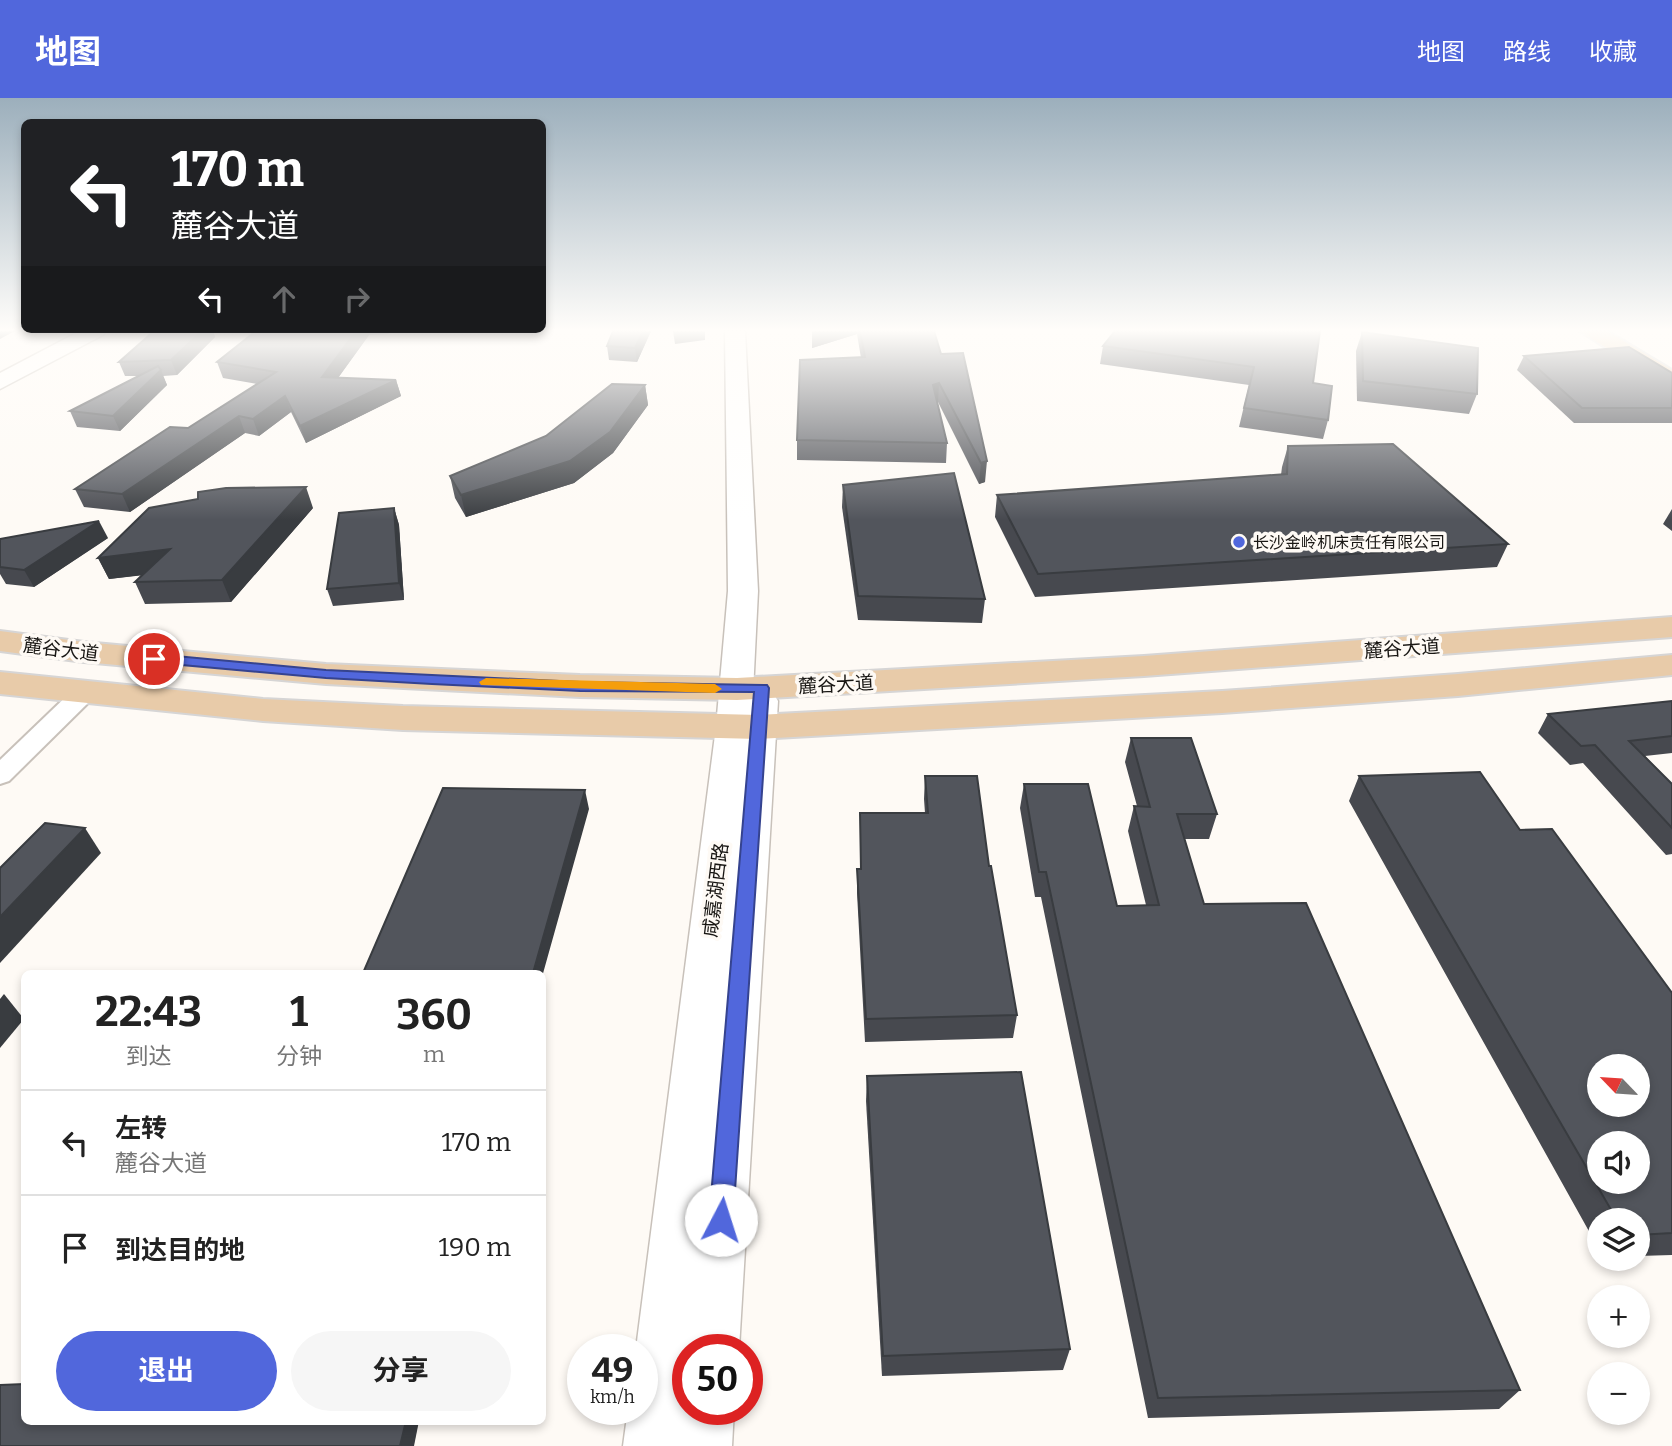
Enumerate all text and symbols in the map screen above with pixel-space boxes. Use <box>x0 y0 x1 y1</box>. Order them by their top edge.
text: 地图 <box>35 32 101 72</box>
text: 地图 <box>1417 38 1465 66</box>
text: 路线 <box>1503 38 1551 66</box>
text: 收藏 <box>1589 38 1637 66</box>
text: 170 m <box>171 140 304 199</box>
icon: left <box>56 147 147 238</box>
text: 麓谷大道 <box>171 207 299 245</box>
icon: left <box>192 280 230 318</box>
icon: ahead <box>265 280 303 318</box>
icon: right <box>338 280 376 318</box>
place label: 长沙金岭机床责任有限公司 <box>1253 533 1445 552</box>
marker: 长沙金岭机床责任有限公司 <box>1231 534 1247 550</box>
pin <box>124 629 184 689</box>
street label: 麓谷大道 <box>22 633 100 666</box>
street label: 麓谷大道 <box>1363 634 1441 663</box>
icon: arrive <box>135 640 173 678</box>
street label: 麓谷大道 <box>797 671 875 698</box>
street label: 咸嘉湖西路 <box>698 842 733 939</box>
text: 22:43 <box>95 987 202 1037</box>
text: 1 <box>290 987 308 1037</box>
text: 360 <box>396 990 472 1040</box>
text: m <box>423 1040 445 1068</box>
text: 到达 <box>126 1042 172 1070</box>
text: 分钟 <box>276 1042 322 1070</box>
north arrow <box>1587 1054 1650 1116</box>
map controls <box>1587 1054 1650 1425</box>
text: 左转 <box>115 1113 167 1144</box>
icon: left <box>56 1124 94 1162</box>
text: 170 m <box>441 1127 511 1158</box>
button: sound <box>1587 1131 1650 1194</box>
text: 麓谷大道 <box>115 1149 207 1177</box>
position arrow <box>684 1183 758 1257</box>
button: layers <box>1587 1208 1650 1271</box>
icon: arrive <box>56 1229 94 1267</box>
text: 190 m <box>439 1232 511 1263</box>
text: 到达目的地 <box>115 1235 245 1266</box>
button: + <box>1587 1285 1650 1348</box>
button: 退出 <box>56 1331 277 1411</box>
button: 分享 <box>291 1331 511 1411</box>
speed limit sign: 50 <box>672 1334 763 1425</box>
text: 49 <box>591 1349 634 1391</box>
button: − <box>1587 1362 1650 1425</box>
text: km/h <box>590 1386 635 1408</box>

